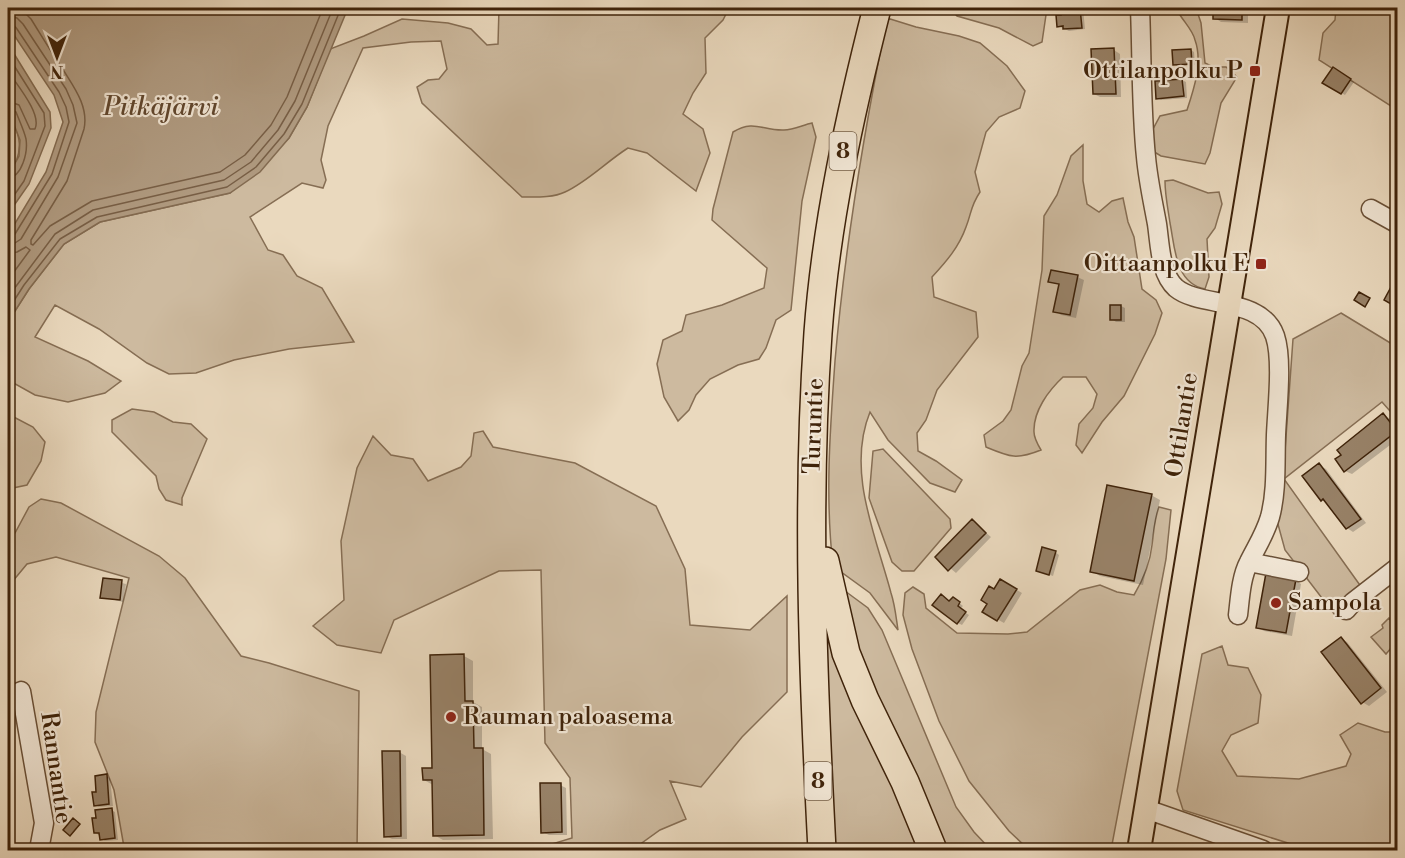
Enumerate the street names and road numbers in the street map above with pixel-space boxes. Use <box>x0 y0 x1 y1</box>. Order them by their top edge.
road number: 8 <box>830 132 856 170</box>
street label: Ottilantie <box>1159 370 1205 480</box>
street label: Turuntie <box>797 377 831 475</box>
street label: Rannantie <box>33 710 79 826</box>
road number: 8 <box>804 762 832 800</box>

